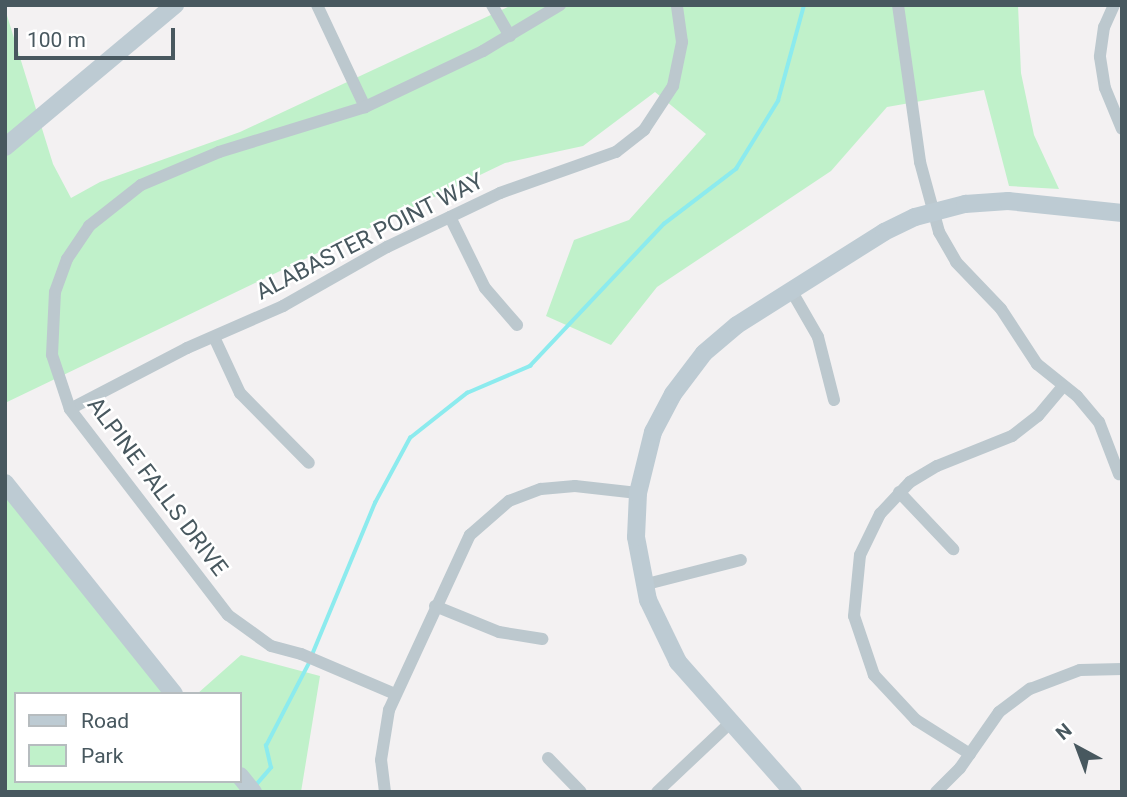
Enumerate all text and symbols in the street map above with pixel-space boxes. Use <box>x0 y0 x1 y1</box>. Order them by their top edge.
scale bar <box>18 14 178 58</box>
text: 100 m <box>27 28 86 52</box>
street label: ALABASTER POINT WAY <box>251 167 489 307</box>
street label: ALPINE FALLS DRIVE <box>81 392 233 582</box>
legend <box>14 692 242 783</box>
text: Road <box>81 709 129 733</box>
north arrow <box>1043 713 1113 783</box>
text: N <box>1051 719 1076 745</box>
text: Park <box>81 744 123 768</box>

